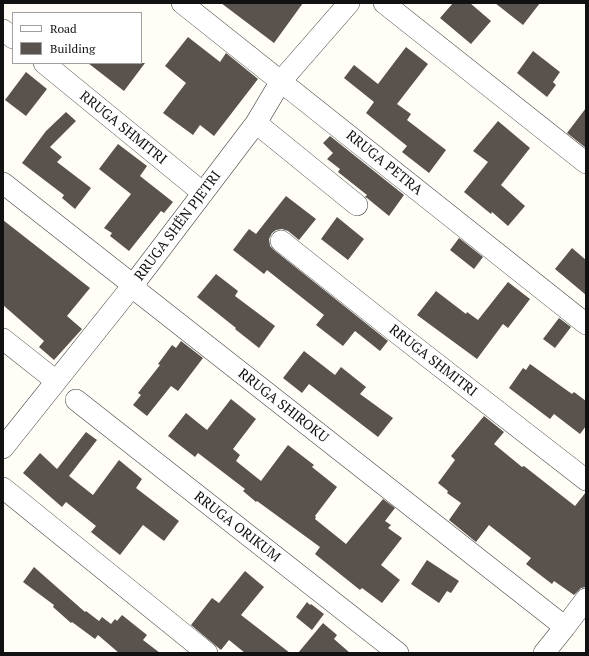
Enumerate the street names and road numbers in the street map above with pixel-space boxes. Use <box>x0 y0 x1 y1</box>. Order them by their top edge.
street label: RRUGA SHMITRI <box>76 88 170 168</box>
street label: RRUGA PETRA <box>342 127 426 199</box>
street label: RRUGA SHËN PJETRI <box>131 168 225 284</box>
street label: RRUGA SHMITRI <box>386 321 480 401</box>
street label: RRUGA SHIROKU <box>235 366 331 446</box>
street label: RRUGA ORIKUM <box>191 488 283 566</box>

